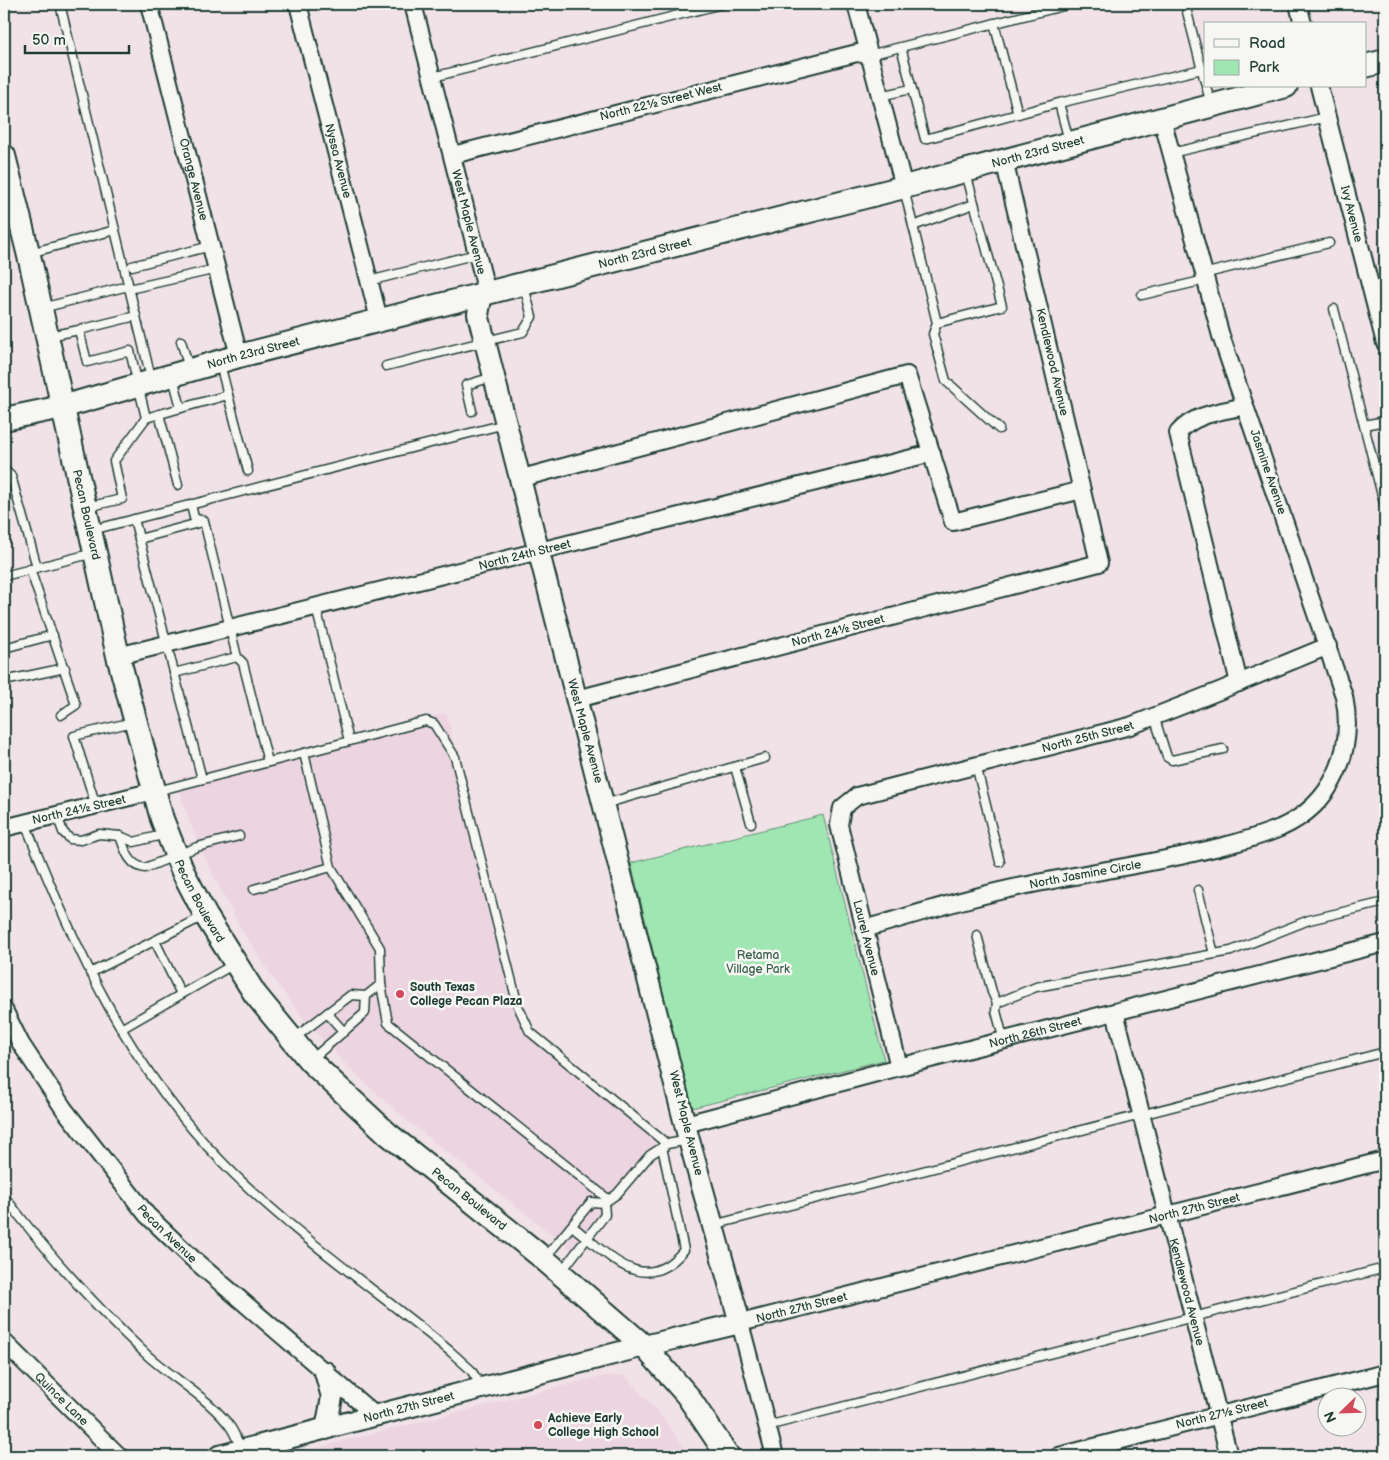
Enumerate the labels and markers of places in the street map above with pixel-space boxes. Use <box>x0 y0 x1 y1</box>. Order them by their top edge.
place label: South Texas College Pecan Plaza <box>410 980 523 1009</box>
marker: South Texas College Pecan Plaza <box>394 988 406 1000</box>
place label: Achieve Early College High School <box>547 1411 659 1440</box>
marker: Achieve Early College High School <box>532 1419 544 1431</box>

